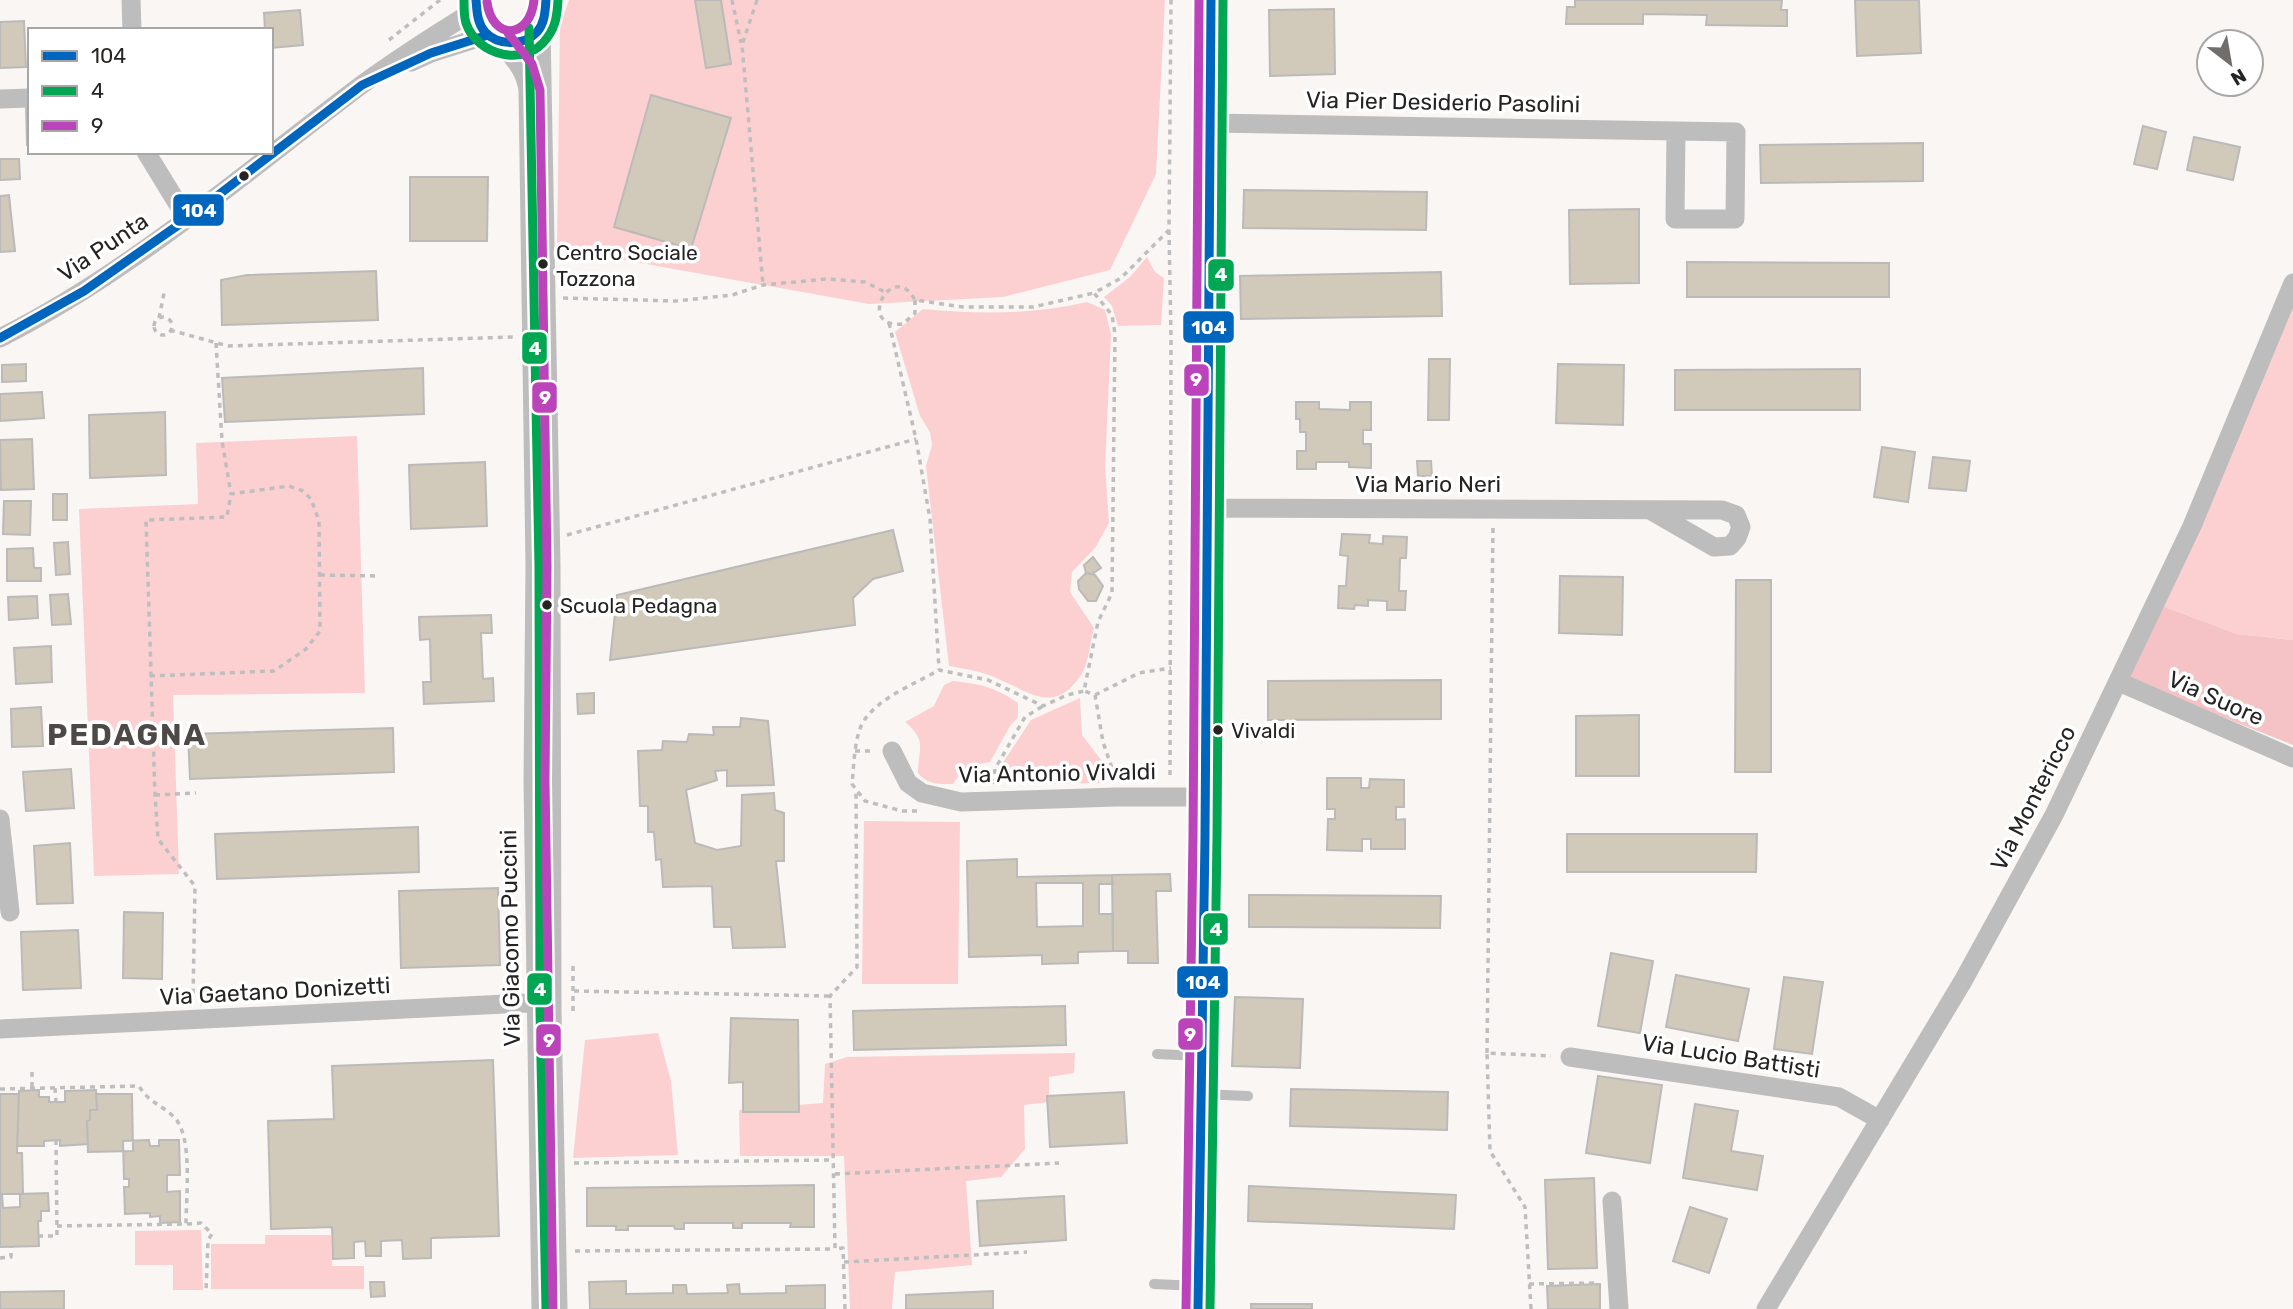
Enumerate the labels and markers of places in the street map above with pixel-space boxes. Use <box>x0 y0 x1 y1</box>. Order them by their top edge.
unlabelled marker <box>237 169 251 183</box>
place label: Centro Sociale Tozzona <box>556 240 698 291</box>
marker: Centro Sociale Tozzona <box>536 257 550 271</box>
place label: Scuola Pedagna <box>560 593 717 618</box>
marker: Scuola Pedagna <box>540 598 554 612</box>
place label: Vivaldi <box>1231 718 1295 743</box>
marker: Vivaldi <box>1211 723 1225 737</box>

